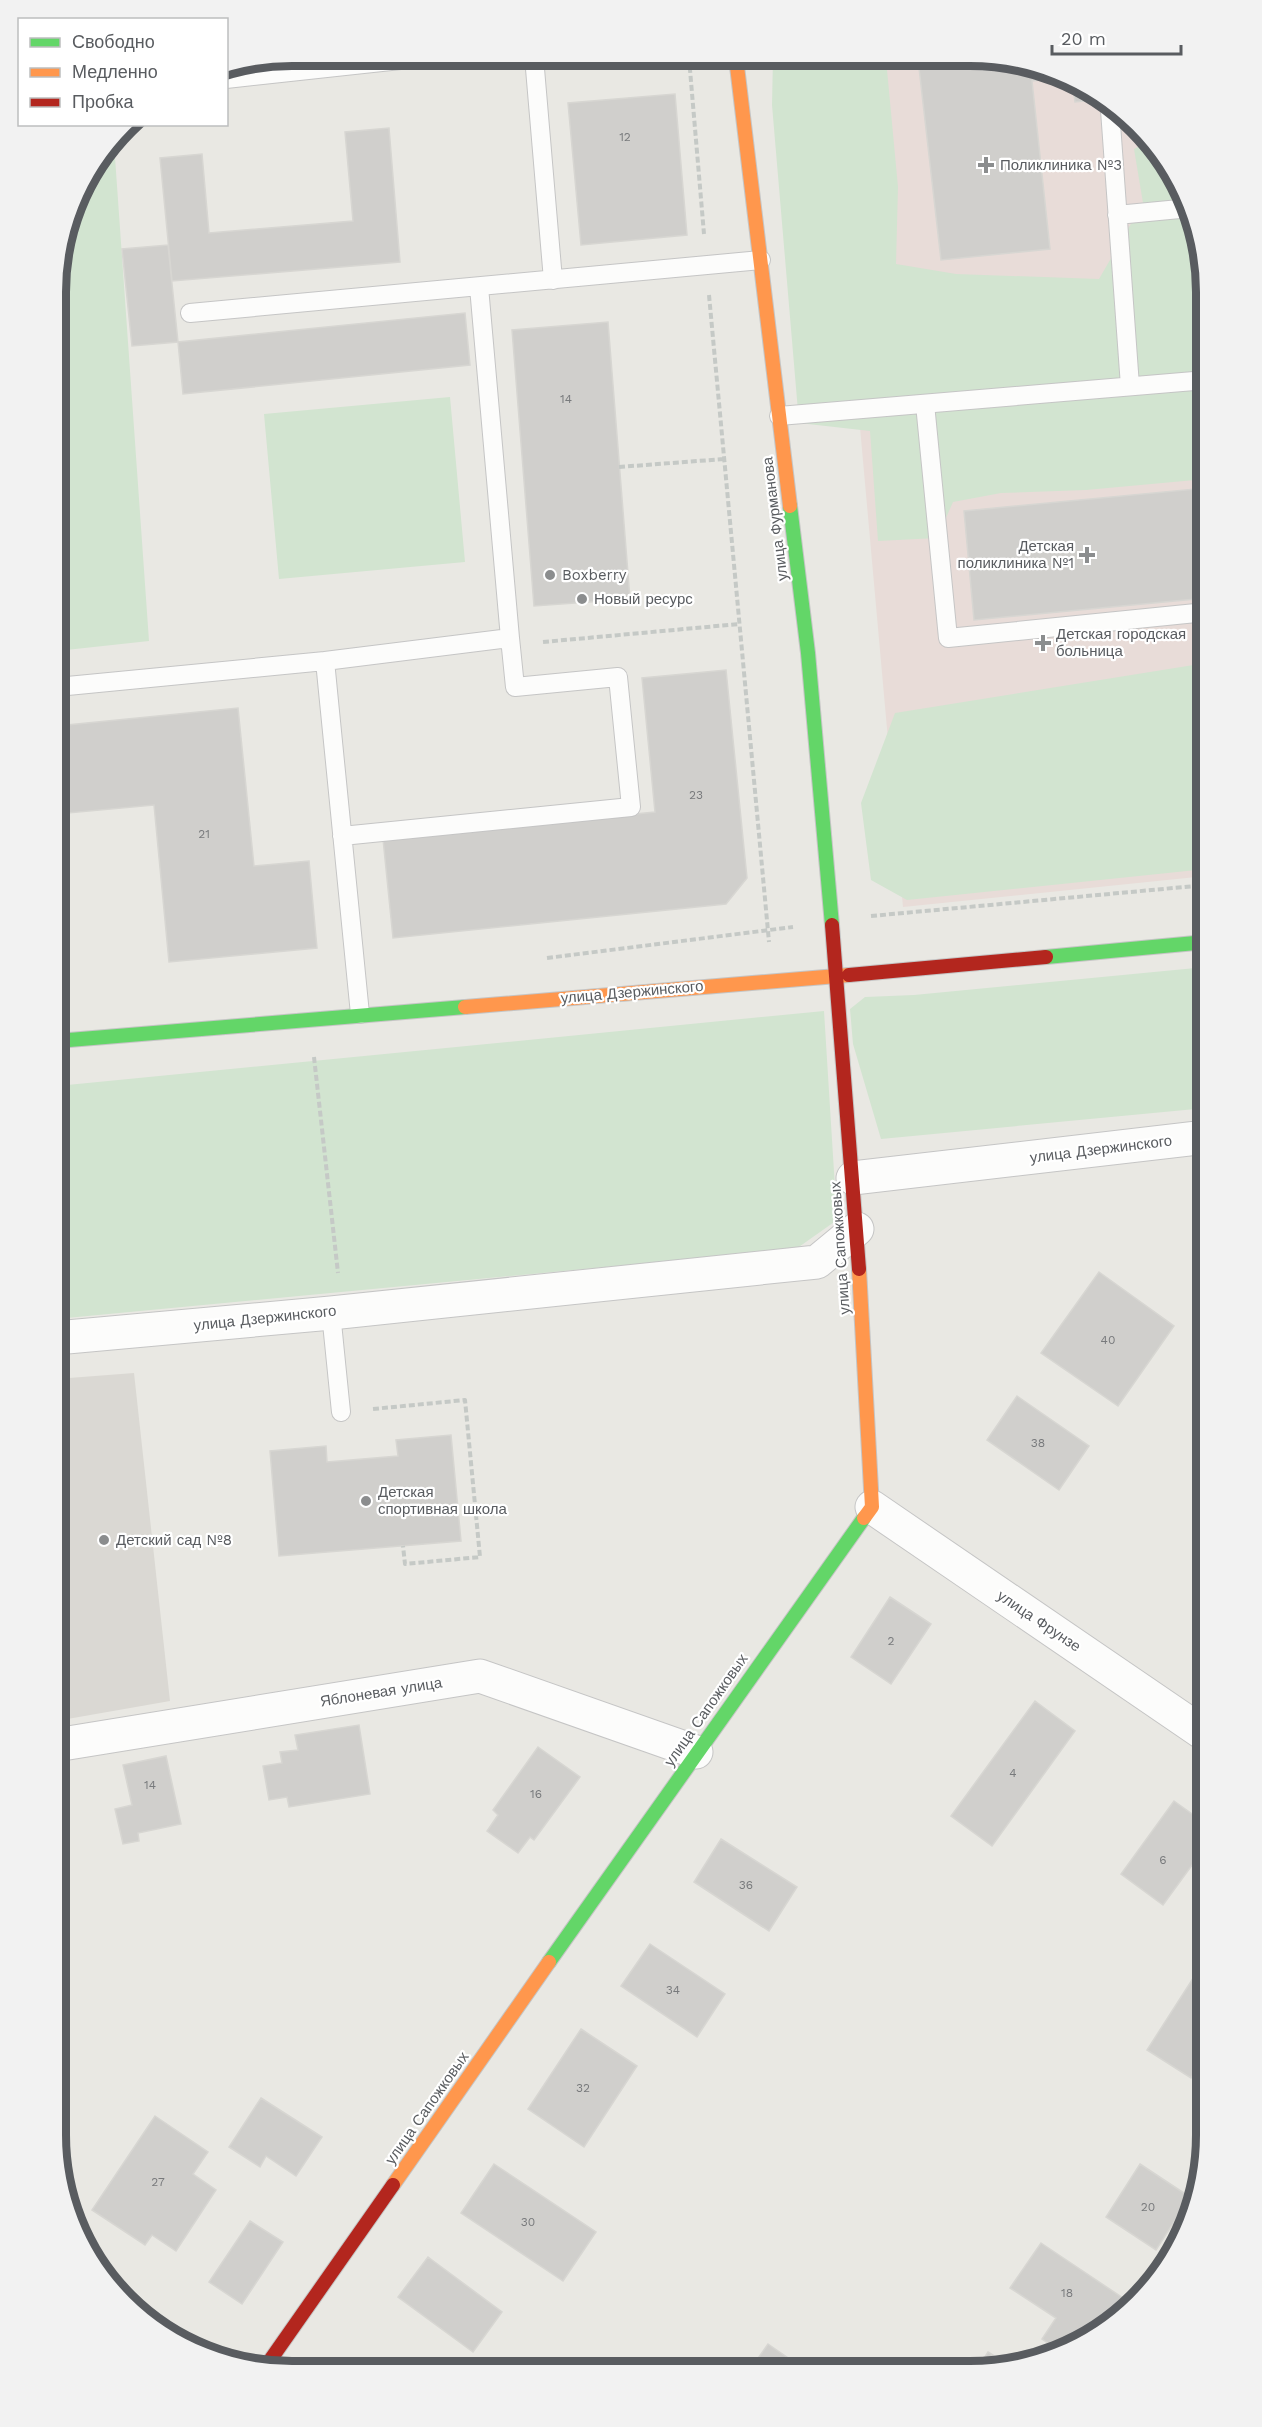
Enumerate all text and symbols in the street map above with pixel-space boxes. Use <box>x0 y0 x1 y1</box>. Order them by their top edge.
legend <box>18 18 228 126</box>
scale bar <box>1052 18 1181 56</box>
text: 20 m <box>1061 28 1106 49</box>
text: Свободно <box>72 31 155 52</box>
text: Медленно <box>72 61 158 82</box>
text: Пробка <box>72 91 135 112</box>
house number: 12 <box>619 130 631 144</box>
marker: Поликлиника №3 <box>977 156 995 174</box>
place label: Поликлиника №3 <box>1000 156 1122 174</box>
house number: 14 <box>560 392 572 406</box>
street label: улица Фурманова <box>758 455 792 582</box>
place label: Детская поликлиника №1 <box>958 537 1074 572</box>
marker: Детская поликлиника №1 <box>1078 546 1096 564</box>
place label: Boxberry <box>562 566 627 584</box>
marker: Boxberry <box>543 568 557 582</box>
place label: Новый ресурс <box>594 590 693 608</box>
marker: Новый ресурс <box>575 592 589 606</box>
place label: Детская городская больница <box>1056 625 1186 660</box>
marker: Детская городская больница <box>1034 634 1052 652</box>
house number: 23 <box>689 788 703 802</box>
house number: 21 <box>198 827 210 841</box>
street label: улица Дзержинского <box>560 977 704 1007</box>
street label: улица Дзержинского <box>1029 1131 1173 1167</box>
street label: улица Сапожковых <box>826 1180 854 1315</box>
street label: улица Дзержинского <box>193 1302 337 1334</box>
house number: 40 <box>1101 1333 1115 1347</box>
house number: 38 <box>1031 1436 1045 1450</box>
place label: Детская спортивная школа <box>378 1483 508 1518</box>
marker: Детская спортивная школа <box>359 1494 373 1508</box>
place label: Детский сад №8 <box>116 1531 232 1549</box>
marker: Детский сад №8 <box>97 1533 111 1547</box>
street label: улица Фрунзе <box>994 1586 1084 1656</box>
house number: 2 <box>888 1634 895 1648</box>
street label: улица Сапожковых <box>660 1650 752 1770</box>
street label: Яблоневая улица <box>319 1673 444 1711</box>
house number: 4 <box>1009 1766 1017 1780</box>
house number: 14 <box>144 1778 156 1792</box>
house number: 16 <box>530 1787 542 1801</box>
house number: 6 <box>1159 1853 1167 1867</box>
house number: 36 <box>739 1878 753 1892</box>
house number: 34 <box>666 1983 680 1997</box>
street label: улица Сапожковых <box>381 2048 473 2168</box>
house number: 32 <box>576 2081 590 2095</box>
house number: 27 <box>151 2175 165 2189</box>
house number: 20 <box>1141 2200 1155 2214</box>
house number: 30 <box>521 2215 535 2229</box>
house number: 18 <box>1061 2286 1073 2300</box>

